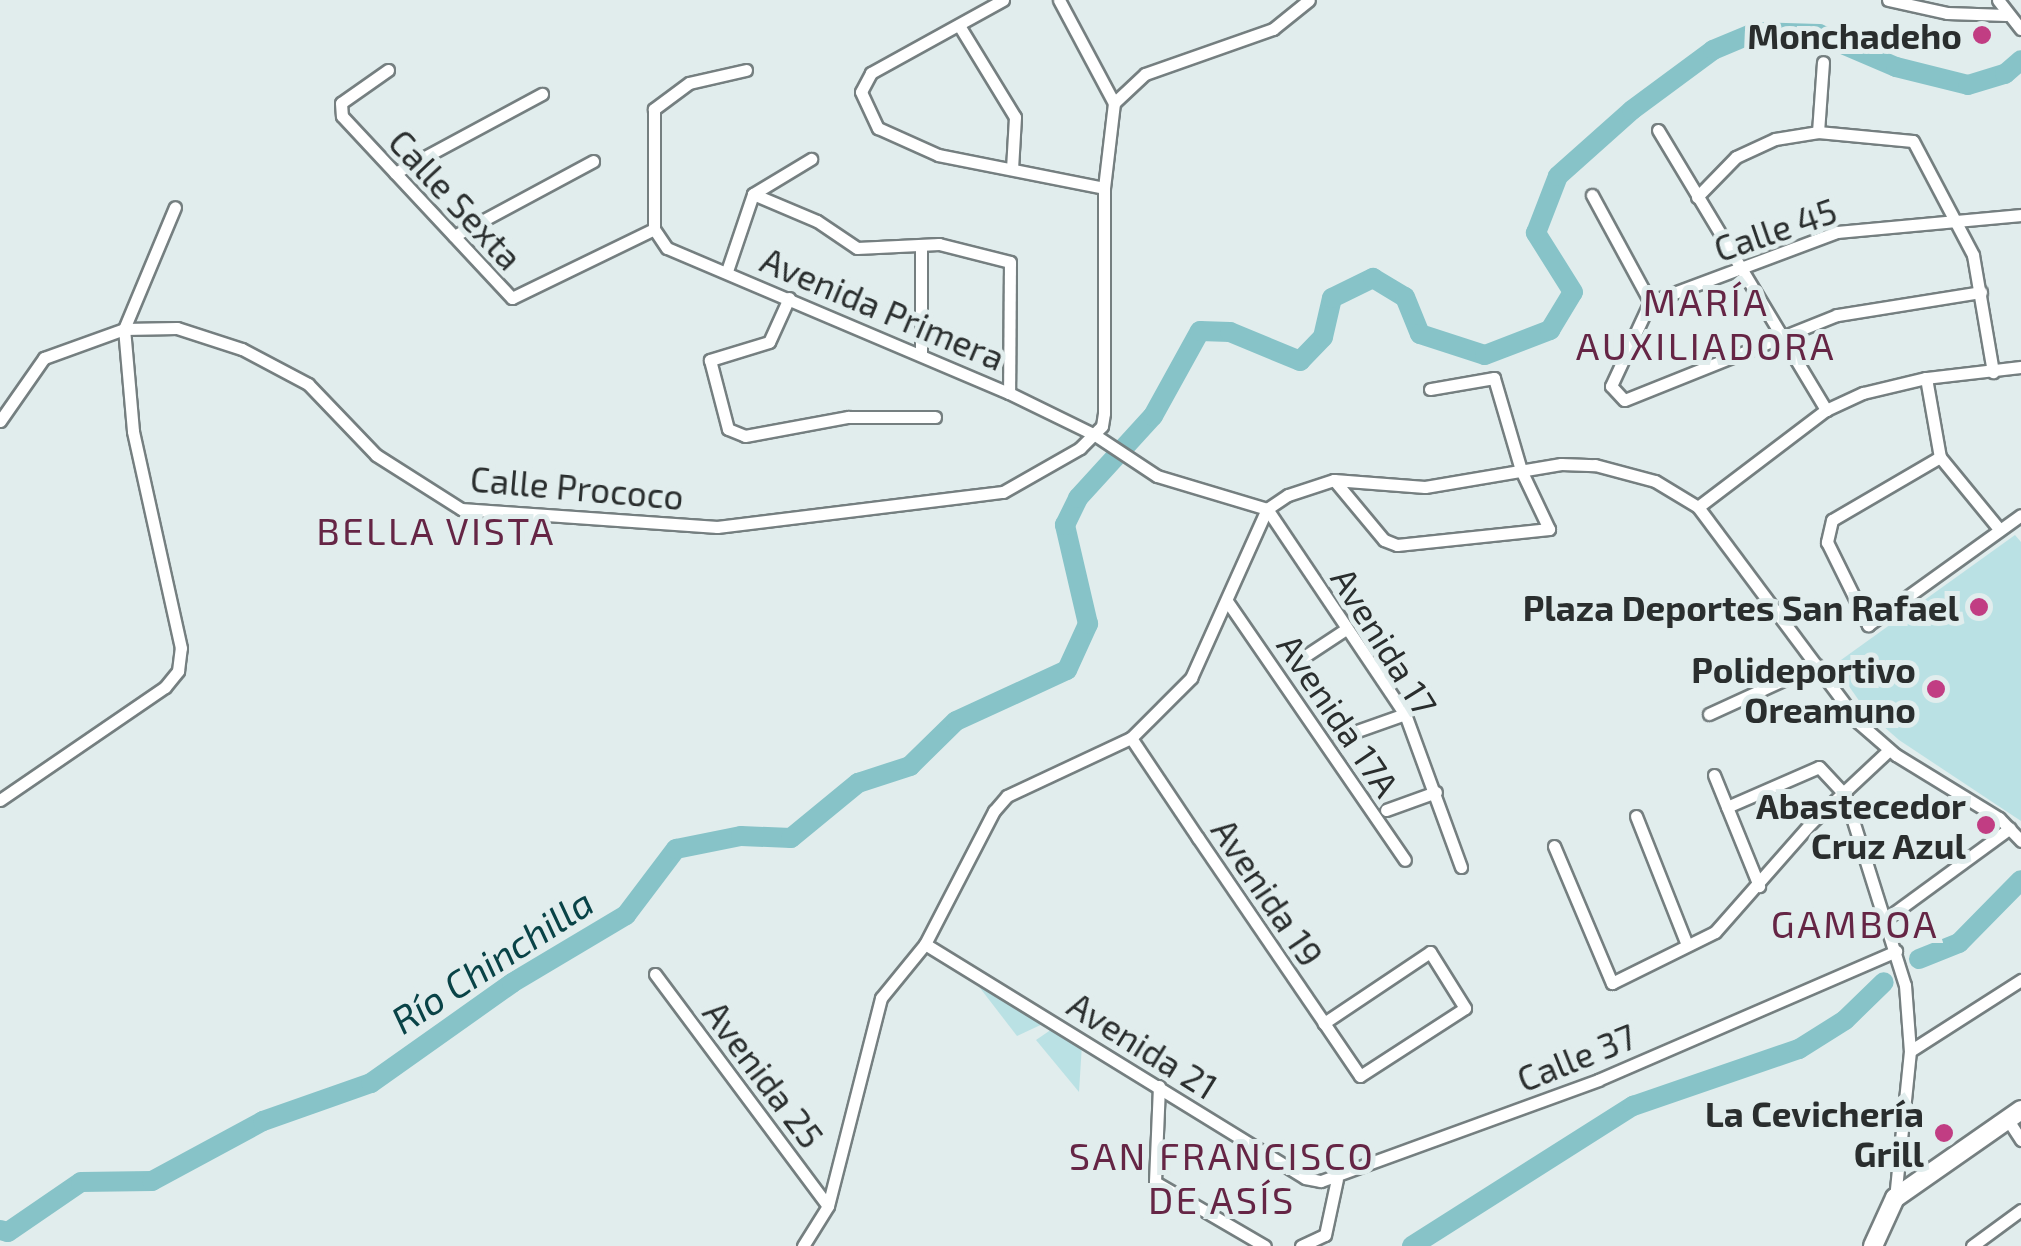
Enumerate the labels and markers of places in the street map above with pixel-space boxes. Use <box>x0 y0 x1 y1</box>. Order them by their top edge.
place label: Monchadeho <box>1747 14 1962 56</box>
marker: Monchadeho <box>1971 24 1993 46</box>
place label: Plaza Deportes San Rafael <box>1523 586 1959 628</box>
marker: Plaza Deportes San Rafael <box>1968 596 1990 618</box>
place label: Polideportivo Oreamuno <box>1691 648 1916 730</box>
marker: Polideportivo Oreamuno <box>1925 678 1947 700</box>
place label: Abastecedor Cruz Azul <box>1756 784 1966 866</box>
marker: Abastecedor Cruz Azul <box>1975 814 1997 836</box>
place label: La Cevichería Grill <box>1705 1092 1924 1174</box>
marker: La Cevichería Grill <box>1933 1122 1955 1144</box>

